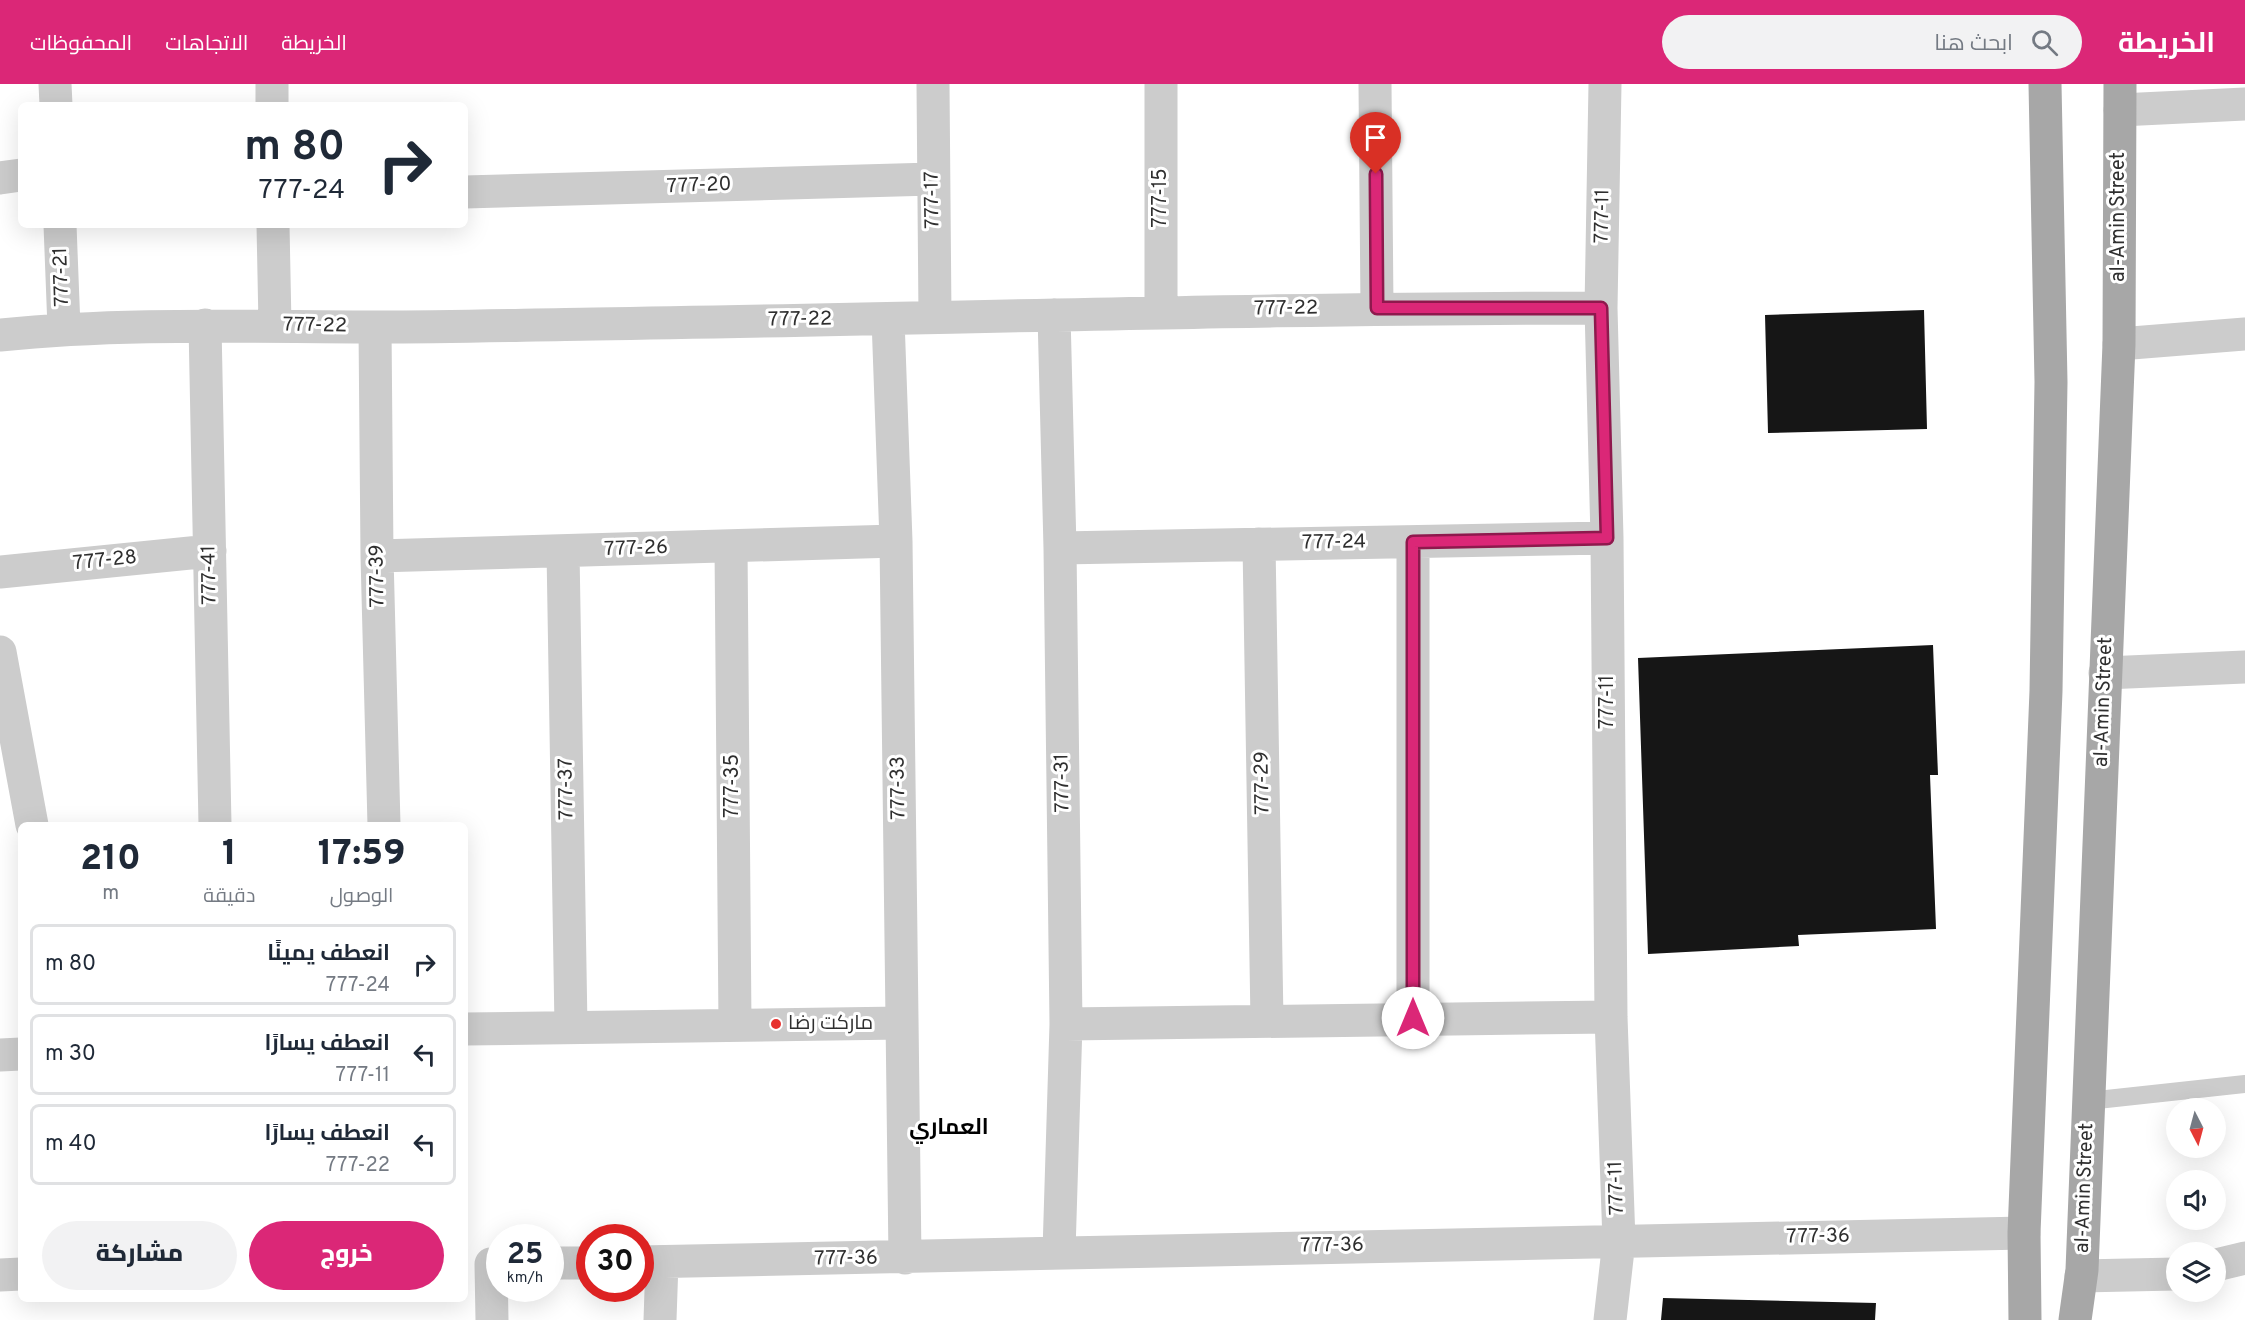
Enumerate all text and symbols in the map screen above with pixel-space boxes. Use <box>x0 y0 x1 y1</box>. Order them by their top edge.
search box <box>1662 15 2082 69</box>
icon: search <box>2028 26 2061 59</box>
text: الخريطة <box>2118 27 2215 63</box>
text: المحفوظات <box>30 31 132 58</box>
text: الاتجاهات <box>165 31 248 58</box>
text: الخريطة <box>281 31 347 58</box>
text: ابحث هنا <box>1934 31 2013 58</box>
pin <box>1350 112 1401 174</box>
icon: arrive <box>1359 121 1392 154</box>
text: 80 m <box>244 122 345 175</box>
icon: right <box>366 126 444 204</box>
street label: al-Amin Street <box>2106 152 2132 282</box>
street label: 777-15 <box>1148 168 1174 228</box>
street label: 777-17 <box>919 171 947 229</box>
street label: 777-20 <box>666 172 732 200</box>
text: 777-24 <box>258 174 345 208</box>
street label: 777-11 <box>1590 188 1616 244</box>
street label: 777-21 <box>48 247 76 307</box>
street label: 777-22 <box>1254 295 1318 323</box>
street label: 777-22 <box>768 306 832 334</box>
street label: 777-22 <box>283 312 347 340</box>
street label: 777-24 <box>1302 529 1366 557</box>
street label: 777-26 <box>604 535 668 563</box>
street label: 777-39 <box>364 544 392 608</box>
street label: 777-28 <box>72 545 138 577</box>
street label: 777-41 <box>196 545 224 605</box>
street label: al-Amin Street <box>2089 637 2119 767</box>
street label: 777-11 <box>1595 675 1621 729</box>
street label: 777-29 <box>1249 751 1277 815</box>
street label: 777-31 <box>1049 753 1077 813</box>
street label: 777-35 <box>720 754 746 818</box>
street label: 777-33 <box>885 756 913 820</box>
street label: 777-37 <box>553 758 581 820</box>
text: 1 <box>222 832 237 878</box>
text: 17:59 <box>318 832 406 878</box>
text: 210 <box>80 837 141 883</box>
text: m <box>102 881 119 907</box>
text: دقيقة <box>203 884 255 910</box>
text: الوصول <box>330 884 394 910</box>
text: انعطف يمينًا <box>267 941 390 968</box>
icon: right <box>408 948 441 981</box>
text: 80 m <box>45 951 96 978</box>
text: 777-24 <box>326 973 390 999</box>
position arrow <box>1381 986 1445 1050</box>
place label: ماركت رضا <box>788 1011 873 1037</box>
marker: ماركت رضا <box>769 1017 783 1031</box>
text: انعطف يسارًا <box>265 1031 390 1058</box>
icon: left <box>408 1038 441 1071</box>
text: 30 m <box>45 1041 96 1068</box>
text: 777-11 <box>335 1063 390 1089</box>
north arrow <box>2166 1098 2226 1158</box>
map controls <box>2166 1098 2226 1302</box>
district label: العماري <box>909 1115 989 1144</box>
text: انعطف يسارًا <box>265 1121 390 1148</box>
street label: al-Amin Street <box>2070 1123 2100 1253</box>
icon: left <box>408 1128 441 1161</box>
text: 40 m <box>45 1131 97 1158</box>
text: 777-22 <box>326 1153 390 1179</box>
street label: 777-11 <box>1603 1160 1631 1216</box>
button: sound <box>2166 1170 2226 1230</box>
button: مشاركة <box>42 1221 237 1290</box>
button: خروج <box>249 1221 444 1290</box>
street label: 777-36 <box>1786 1223 1850 1251</box>
speed limit sign: 30 <box>576 1224 654 1302</box>
street label: 777-36 <box>1300 1232 1364 1260</box>
text: 25 <box>507 1237 543 1274</box>
button: layers <box>2166 1242 2226 1302</box>
street label: 777-36 <box>814 1245 878 1273</box>
text: km/h <box>507 1269 543 1288</box>

